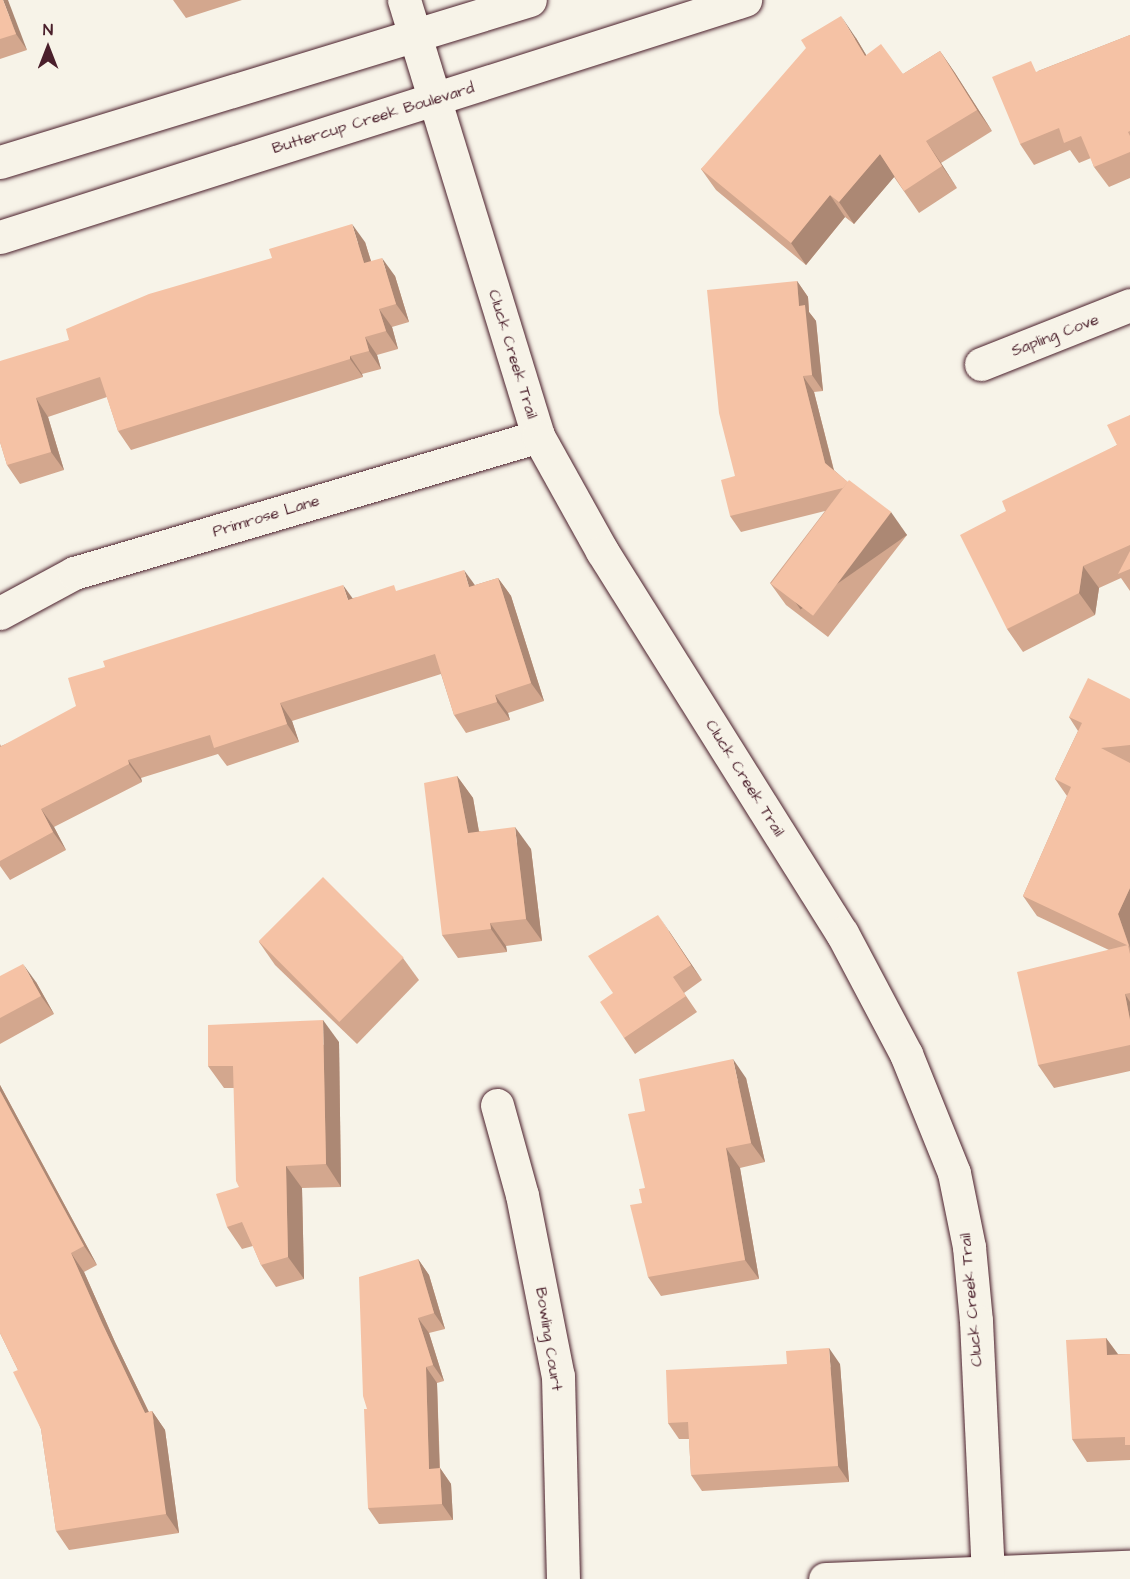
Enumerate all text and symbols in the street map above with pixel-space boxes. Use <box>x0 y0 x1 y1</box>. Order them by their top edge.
north arrow <box>18 18 78 78</box>
text: N <box>43 19 53 41</box>
street label: Buttercup Creek Boulevard <box>270 78 476 158</box>
street label: Cluck Creek Trail <box>484 287 542 421</box>
street label: Sapling Cove <box>1009 310 1101 360</box>
street label: Primrose Lane <box>210 491 322 541</box>
street label: Cluck Creek Trail <box>701 716 789 840</box>
street label: Cluck Creek Trail <box>956 1232 986 1368</box>
street label: Bowling Court <box>531 1286 567 1392</box>

